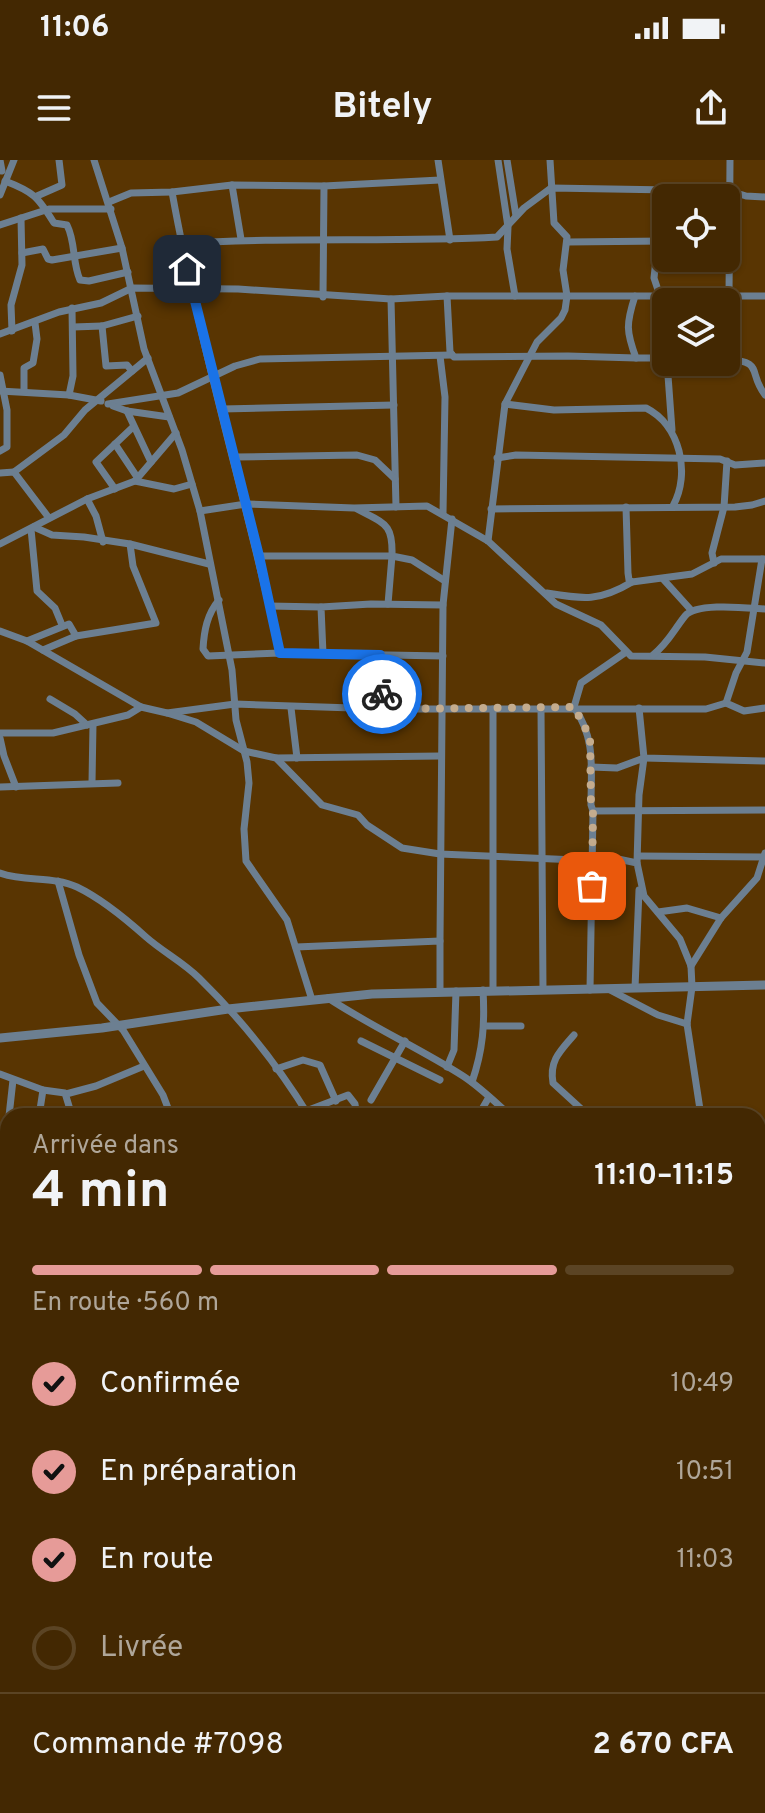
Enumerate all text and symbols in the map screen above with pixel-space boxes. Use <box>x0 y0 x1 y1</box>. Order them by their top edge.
text: 11:06 <box>40 10 109 47</box>
text: Bitely <box>333 85 432 131</box>
icon: menu <box>32 86 76 130</box>
icon: share <box>689 86 733 130</box>
map controls <box>652 184 740 376</box>
button: locate <box>652 184 740 272</box>
pin <box>153 235 221 303</box>
icon: home <box>165 247 209 291</box>
button: layers <box>652 288 740 376</box>
courier <box>342 654 422 734</box>
icon: bike <box>360 672 404 716</box>
pin <box>558 852 626 920</box>
icon: bag <box>570 864 614 908</box>
text: Arrivée dans <box>32 1130 179 1163</box>
text: 11:10–11:15 <box>594 1158 734 1195</box>
text: 4 min <box>32 1160 169 1226</box>
text: En route · 560 m <box>32 1287 219 1320</box>
icon: check <box>32 1362 76 1406</box>
text: Confirmée <box>100 1366 240 1403</box>
text: 10:49 <box>670 1368 734 1401</box>
icon: check <box>32 1450 76 1494</box>
text: En préparation <box>100 1454 297 1491</box>
text: 10:51 <box>676 1456 734 1489</box>
icon: check <box>32 1538 76 1582</box>
text: En route <box>100 1542 214 1579</box>
text: 11:03 <box>676 1544 734 1577</box>
text: Livrée <box>100 1630 183 1667</box>
text: Commande #7098 <box>32 1727 284 1764</box>
text: 2 670 CFA <box>593 1727 734 1764</box>

